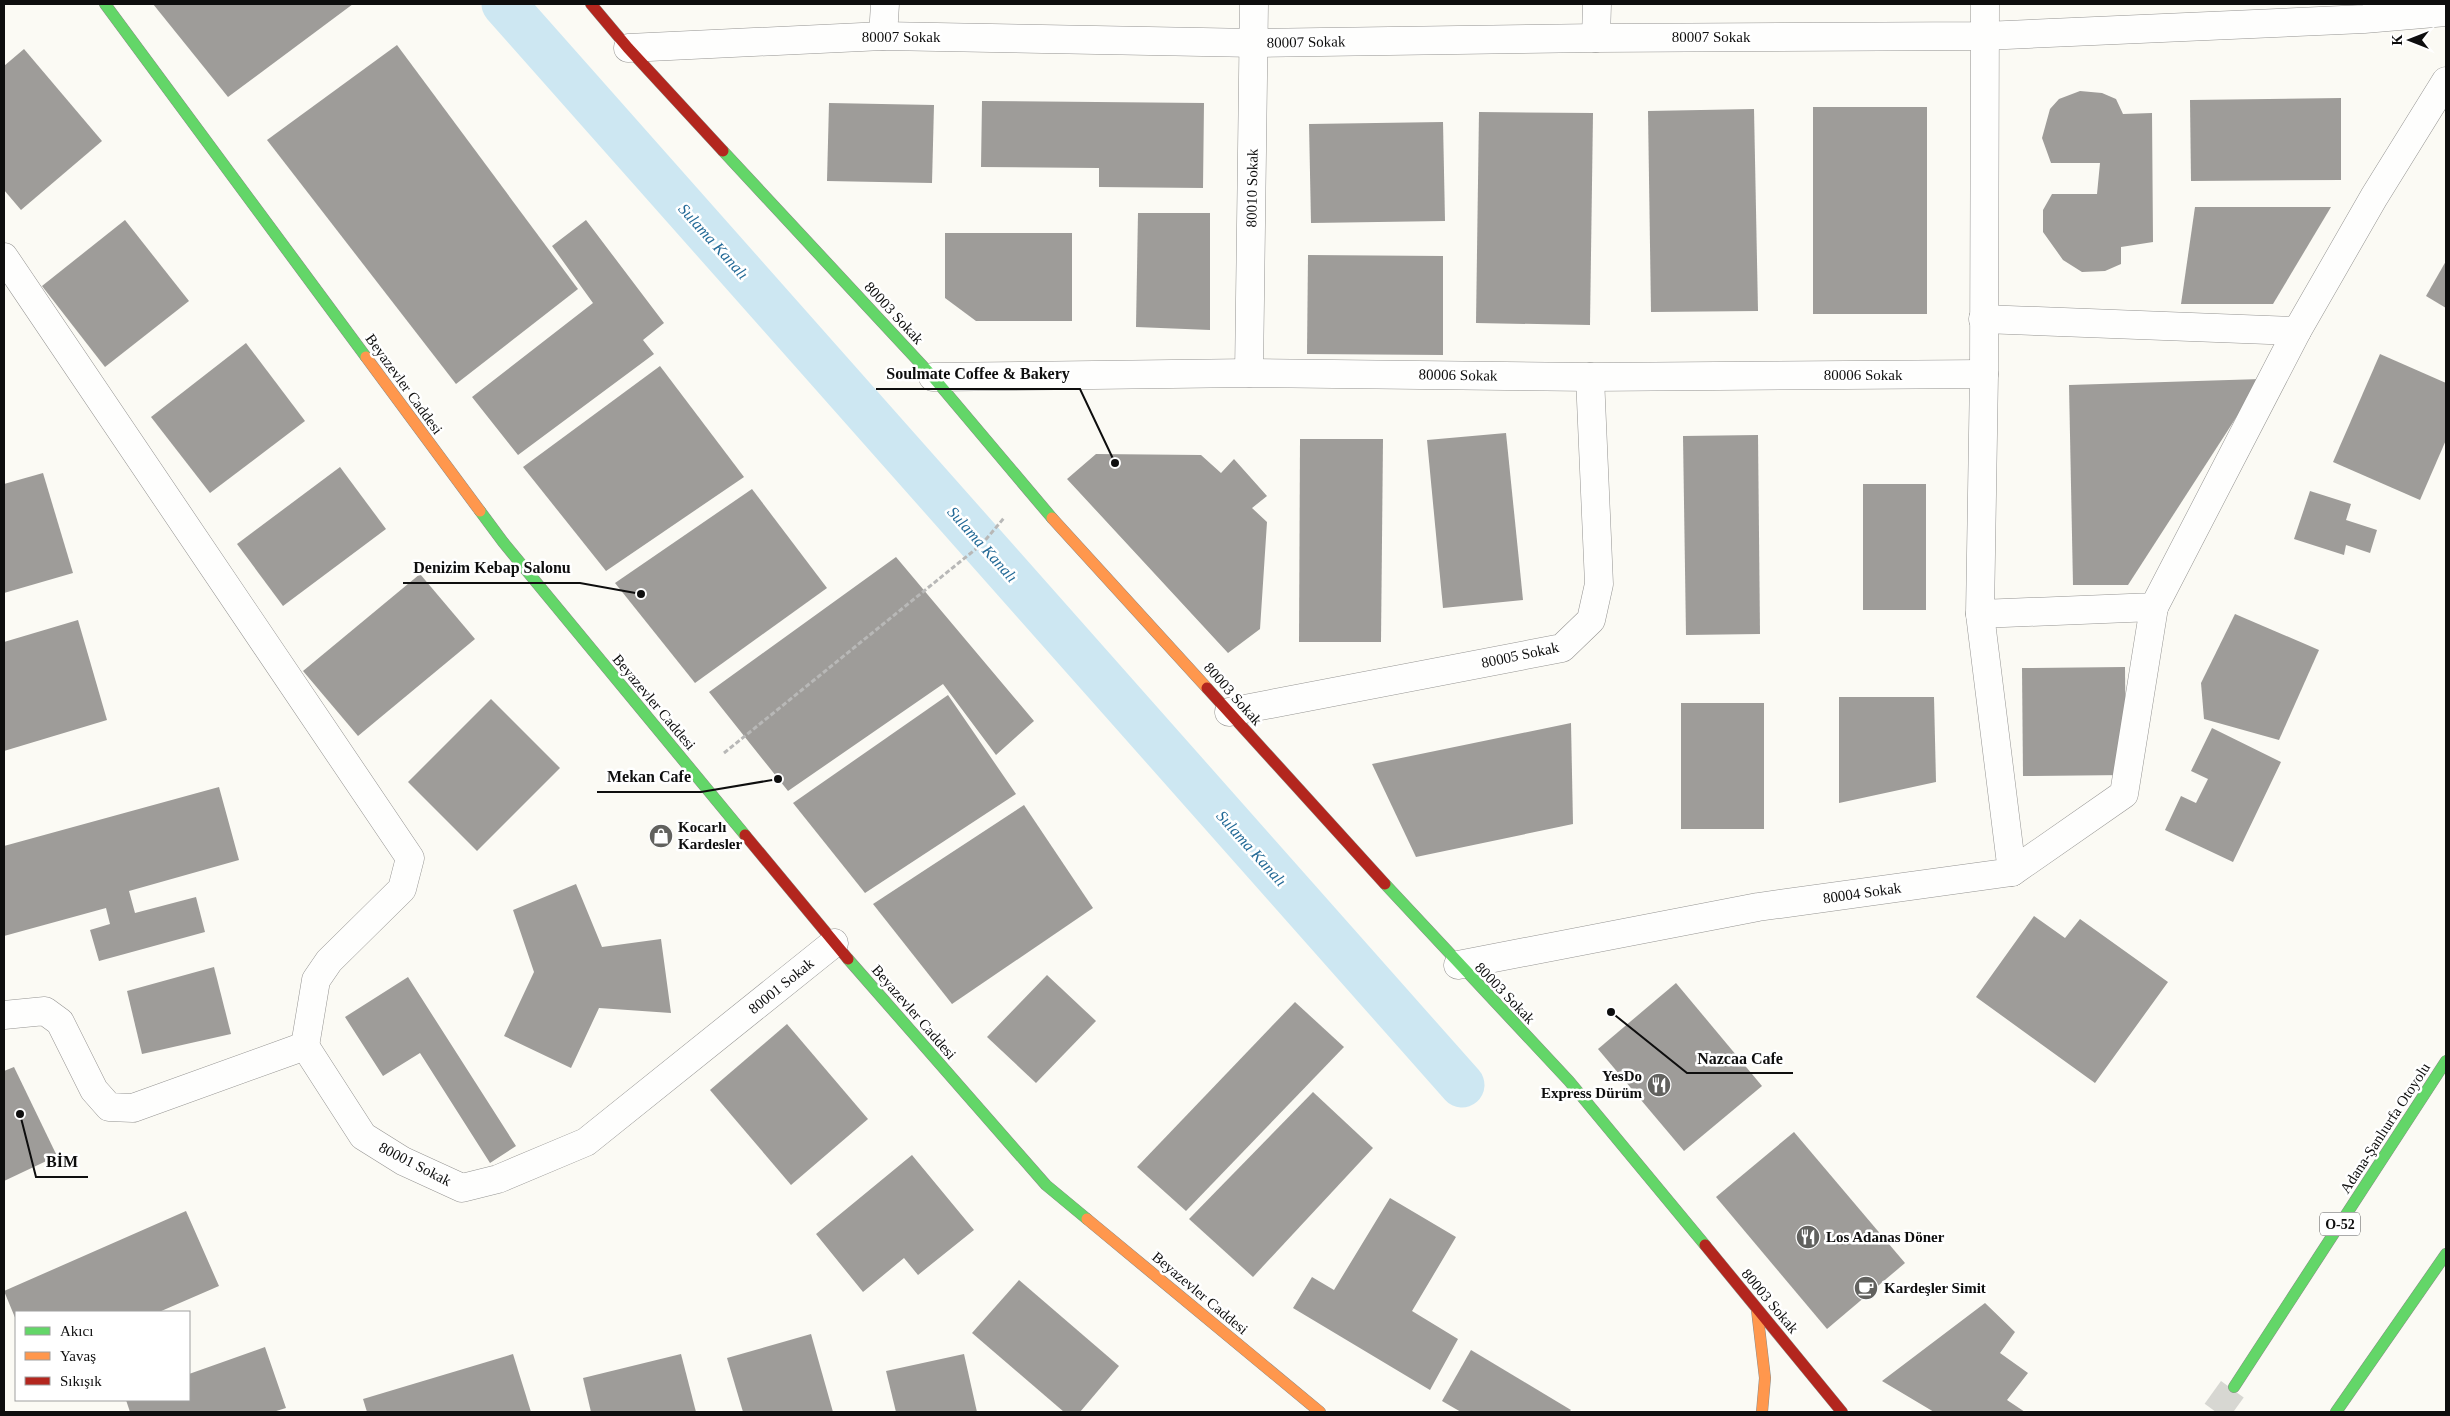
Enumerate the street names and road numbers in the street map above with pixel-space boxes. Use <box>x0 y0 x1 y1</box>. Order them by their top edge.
street label: 80007 Sokak <box>862 29 941 45</box>
street label: 80007 Sokak <box>1672 29 1751 45</box>
street label: 80007 Sokak <box>1266 33 1346 51</box>
street label: 80010 Sokak <box>1243 148 1261 228</box>
street label: 80003 Sokak <box>861 279 927 348</box>
street label: Beyazevler Caddesi <box>362 331 446 437</box>
street label: 80006 Sokak <box>1418 366 1498 384</box>
street label: 80006 Sokak <box>1824 367 1903 383</box>
street label: 80005 Sokak <box>1480 639 1561 671</box>
street label: Beyazevler Caddesi <box>609 651 699 753</box>
street label: 80003 Sokak <box>1201 659 1266 729</box>
street label: 80004 Sokak <box>1822 880 1903 906</box>
street label: 80001 Sokak <box>745 955 817 1017</box>
street label: 80003 Sokak <box>1472 959 1538 1027</box>
street label: Beyazevler Caddesi <box>869 962 959 1062</box>
street label: Adana-Şanlıurfa Otoyolu <box>2337 1059 2433 1196</box>
street label: 80001 Sokak <box>376 1139 454 1189</box>
road number: O-52 <box>2320 1212 2360 1236</box>
street label: Beyazevler Caddesi <box>1149 1248 1251 1338</box>
street label: 80003 Sokak <box>1739 1266 1802 1337</box>

